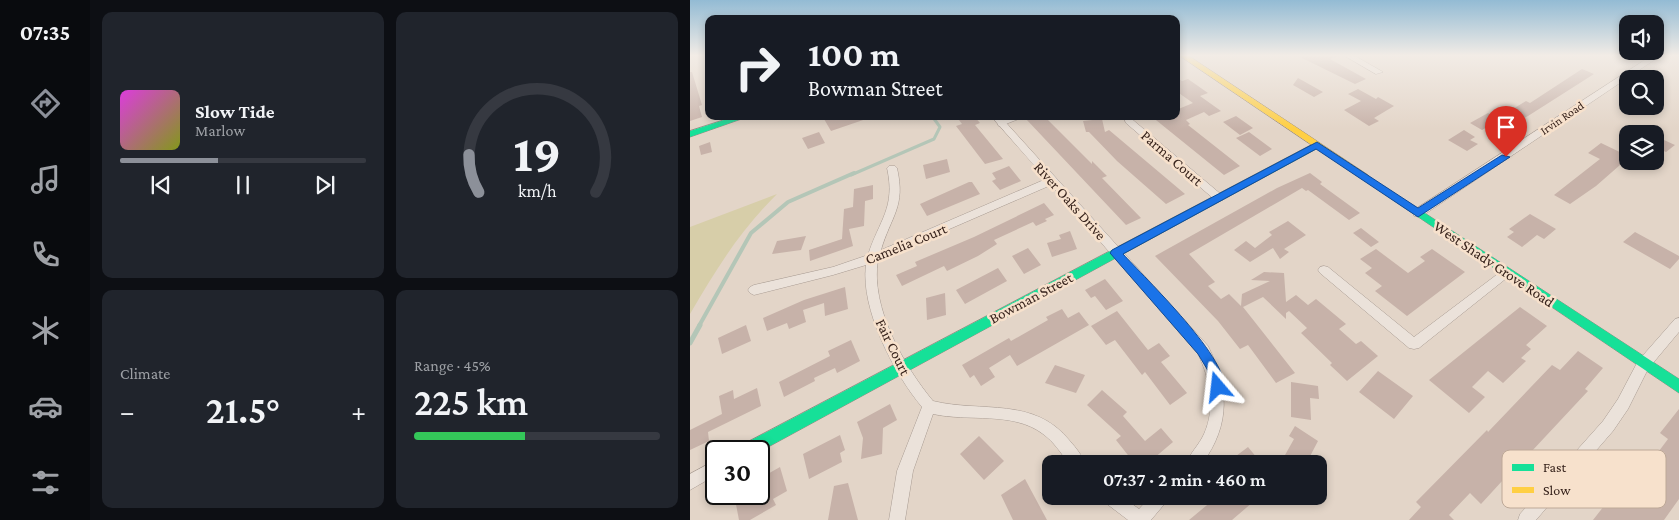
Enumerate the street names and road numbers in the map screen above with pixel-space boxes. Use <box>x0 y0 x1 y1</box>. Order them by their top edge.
street label: Irvin Road <box>1538 98 1587 138</box>
street label: Parma Court <box>1138 127 1207 190</box>
street label: River Oaks Drive <box>1031 159 1109 243</box>
street label: West Shady Grove Road <box>1430 218 1557 311</box>
street label: Camelia Court <box>863 220 950 268</box>
street label: Bowman Street <box>987 269 1076 327</box>
street label: Fair Court <box>873 316 914 379</box>

